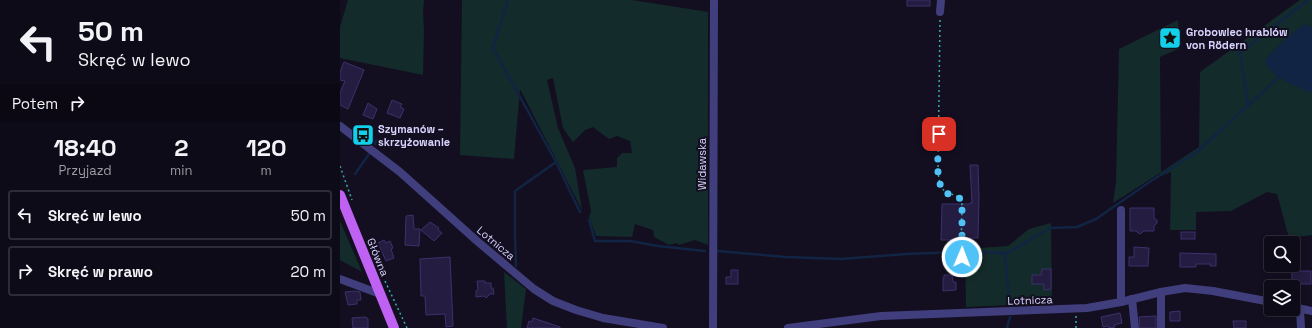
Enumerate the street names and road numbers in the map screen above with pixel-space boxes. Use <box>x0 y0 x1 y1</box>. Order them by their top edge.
street label: Widawska <box>695 137 709 190</box>
street label: Lotnicza <box>474 223 518 263</box>
street label: Główna <box>364 236 392 279</box>
street label: Lotnicza <box>1007 292 1054 308</box>

